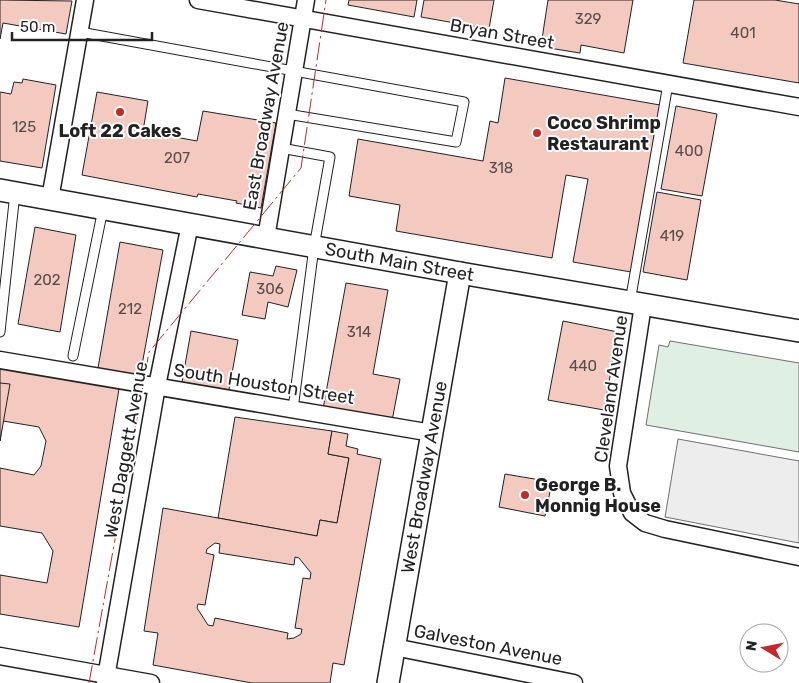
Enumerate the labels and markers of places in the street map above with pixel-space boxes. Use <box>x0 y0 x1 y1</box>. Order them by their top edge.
marker: Loft 22 Cakes <box>114 106 126 118</box>
place label: Coco Shrimp Restaurant <box>547 112 661 155</box>
place label: Loft 22 Cakes <box>58 120 182 142</box>
marker: Coco Shrimp Restaurant <box>531 127 543 139</box>
place label: George B. Monnig House <box>535 474 661 517</box>
marker: George B. Monnig House <box>519 489 531 501</box>

